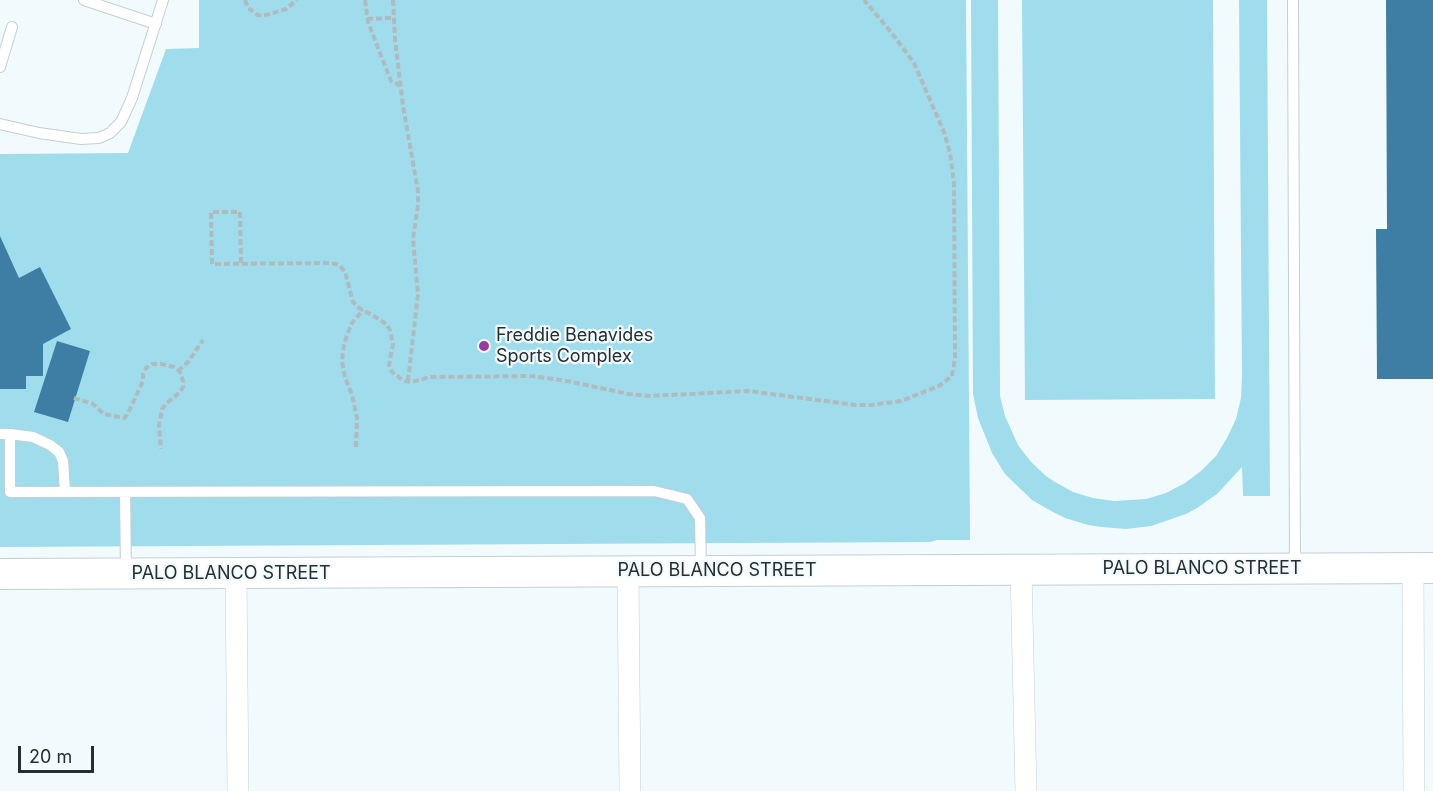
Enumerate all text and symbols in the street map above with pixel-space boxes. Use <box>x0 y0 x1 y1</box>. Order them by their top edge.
place label: Freddie Benavides Sports Complex <box>496 325 653 368</box>
marker: Freddie Benavides Sports Complex <box>477 339 491 353</box>
street label: PALO BLANCO STREET <box>1102 558 1302 580</box>
street label: PALO BLANCO STREET <box>617 560 817 582</box>
street label: PALO BLANCO STREET <box>131 563 331 585</box>
scale bar <box>21 734 98 772</box>
text: 20 m <box>29 746 72 767</box>

